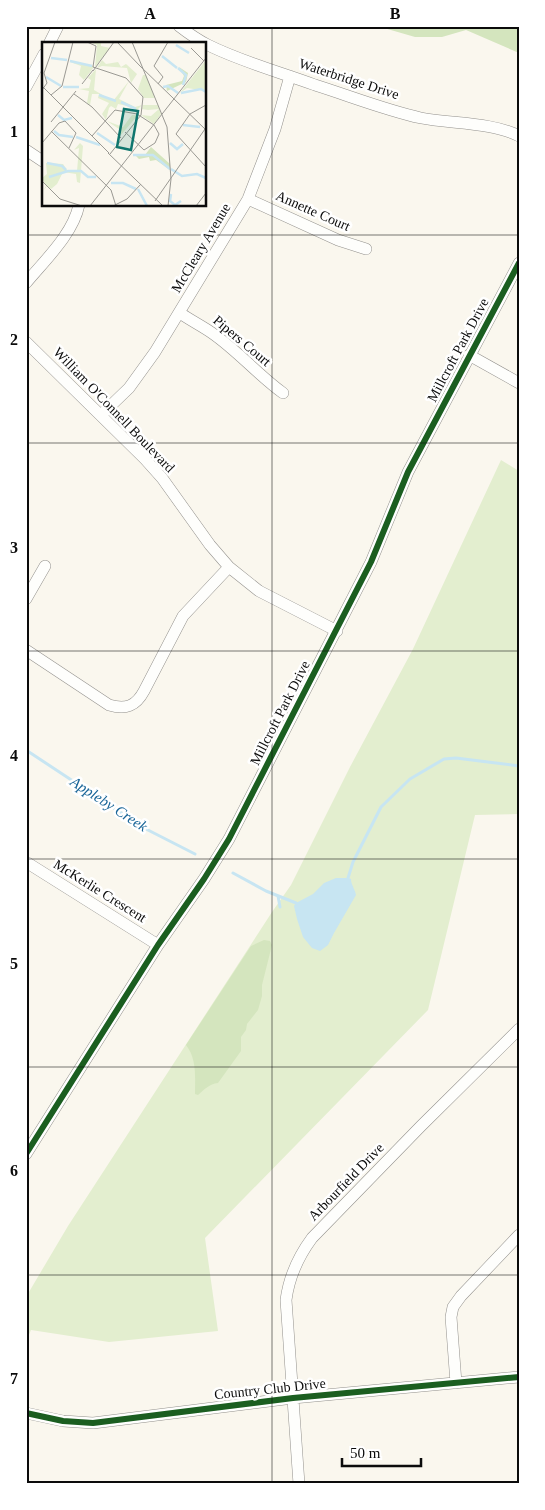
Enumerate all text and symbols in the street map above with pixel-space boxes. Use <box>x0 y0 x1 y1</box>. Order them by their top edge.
text: A <box>144 5 156 22</box>
text: B <box>390 5 401 22</box>
inset map <box>42 42 206 206</box>
street label: Waterbridge Drive <box>297 56 401 102</box>
text: 1 <box>10 123 18 140</box>
street label: Annette Court <box>274 188 353 234</box>
street label: McCleary Avenue <box>169 201 233 295</box>
street label: Millcroft Park Drive <box>424 296 492 404</box>
street label: Pipers Court <box>210 313 274 369</box>
text: 2 <box>10 331 18 348</box>
street label: William O'Connell Boulevard <box>50 345 178 475</box>
text: 3 <box>10 539 18 556</box>
street label: Millcroft Park Drive <box>247 658 313 768</box>
text: 4 <box>10 747 18 764</box>
water label: Appleby Creek <box>67 773 151 835</box>
street label: McKerlie Crescent <box>51 857 149 926</box>
text: 5 <box>10 955 18 972</box>
street label: Arbourfield Drive <box>305 1140 387 1224</box>
text: 6 <box>10 1162 18 1179</box>
text: 7 <box>10 1370 18 1387</box>
street label: Country Club Drive <box>214 1376 326 1402</box>
scale bar <box>342 1435 421 1467</box>
text: 50 m <box>350 1445 381 1461</box>

